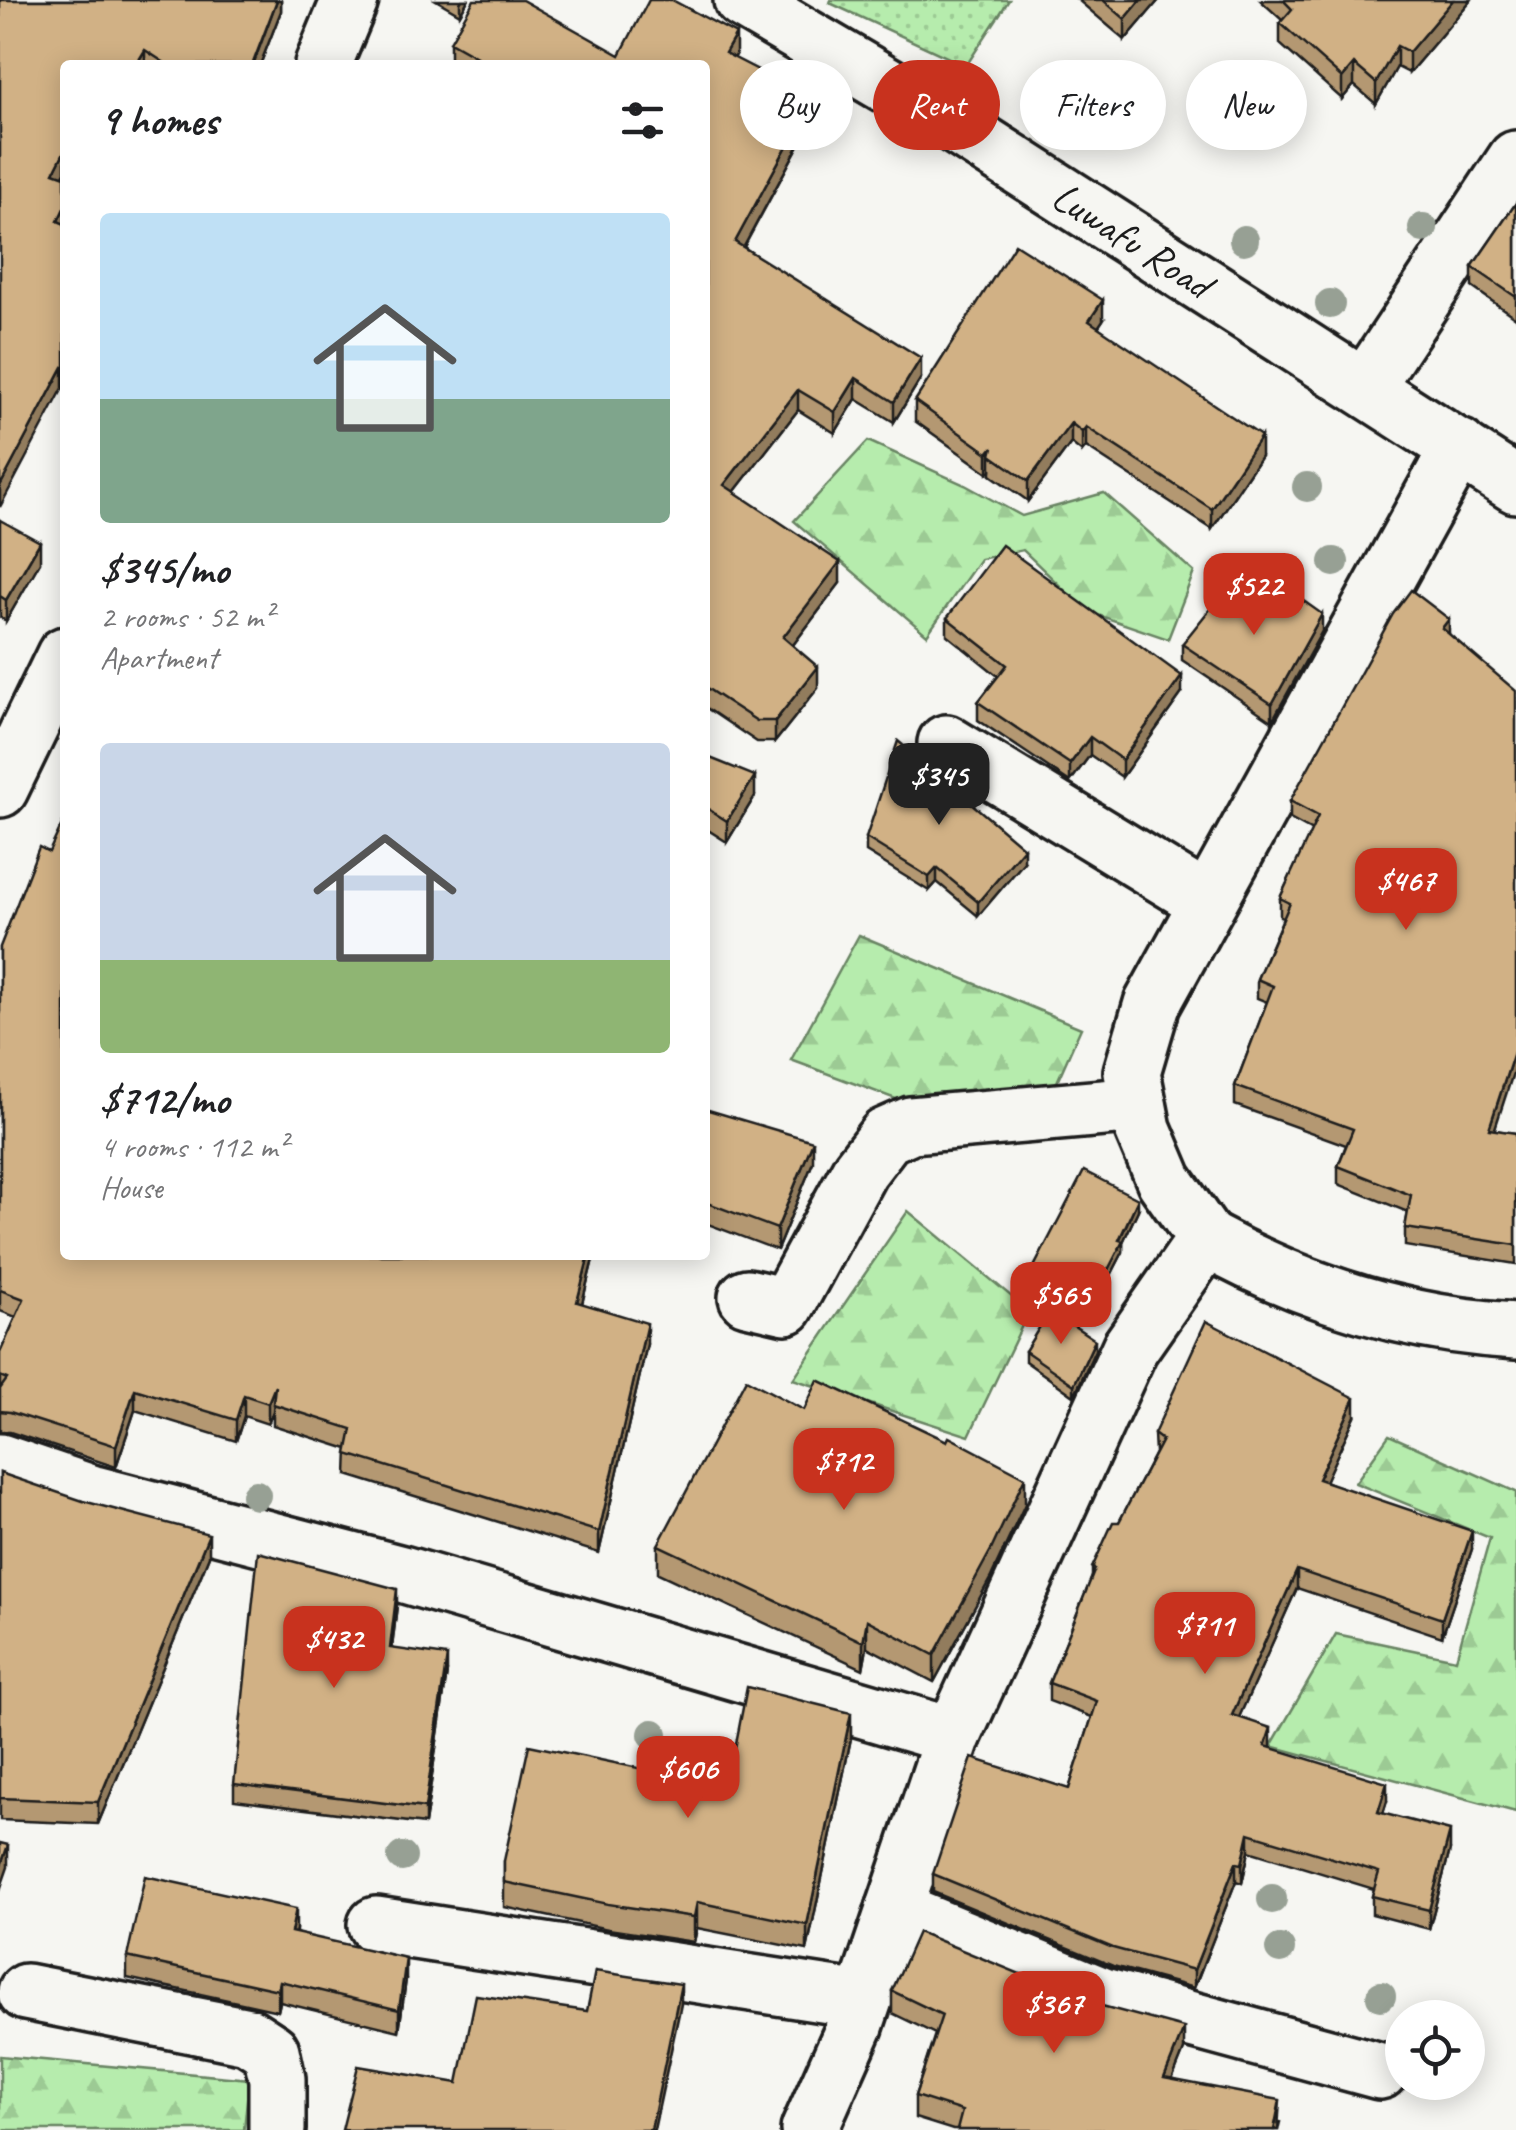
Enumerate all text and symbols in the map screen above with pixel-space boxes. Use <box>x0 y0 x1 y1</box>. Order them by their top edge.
chip: Buy <box>740 60 853 150</box>
chip: Rent <box>873 60 1000 150</box>
chip: Filters <box>1020 60 1166 150</box>
chip: New <box>1186 60 1307 150</box>
icon: filters <box>615 93 670 148</box>
text: 9 homes <box>100 94 218 147</box>
street label: Luwafu Road <box>1042 170 1226 314</box>
icon: home <box>295 278 475 458</box>
text: $345/mo <box>100 543 229 596</box>
pin: $522 <box>1195 553 1313 638</box>
text: $522 <box>1225 565 1283 606</box>
text: 2 rooms · 52 m² <box>100 596 273 637</box>
text: Apartment <box>100 637 218 678</box>
pin: $345 <box>880 743 998 828</box>
text: $345 <box>910 755 968 796</box>
icon: home <box>295 808 475 988</box>
pin: $467 <box>1347 848 1465 933</box>
text: $467 <box>1377 860 1435 901</box>
text: $712/mo <box>100 1073 229 1126</box>
text: 4 rooms · 112 m² <box>100 1126 287 1167</box>
text: House <box>100 1167 162 1208</box>
pin: $565 <box>1002 1262 1120 1347</box>
text: $565 <box>1032 1274 1090 1315</box>
pin: $712 <box>785 1428 903 1513</box>
text: $712 <box>815 1440 873 1481</box>
pin: $711 <box>1146 1592 1264 1677</box>
text: $711 <box>1176 1604 1234 1645</box>
pin: $432 <box>275 1606 393 1691</box>
text: $432 <box>305 1618 363 1659</box>
pin: $606 <box>629 1736 747 1821</box>
text: $606 <box>659 1748 717 1789</box>
pin: $367 <box>995 1971 1113 2056</box>
text: $367 <box>1025 1983 1083 2024</box>
map controls <box>1385 2000 1485 2100</box>
button: locate <box>1385 2000 1485 2100</box>

